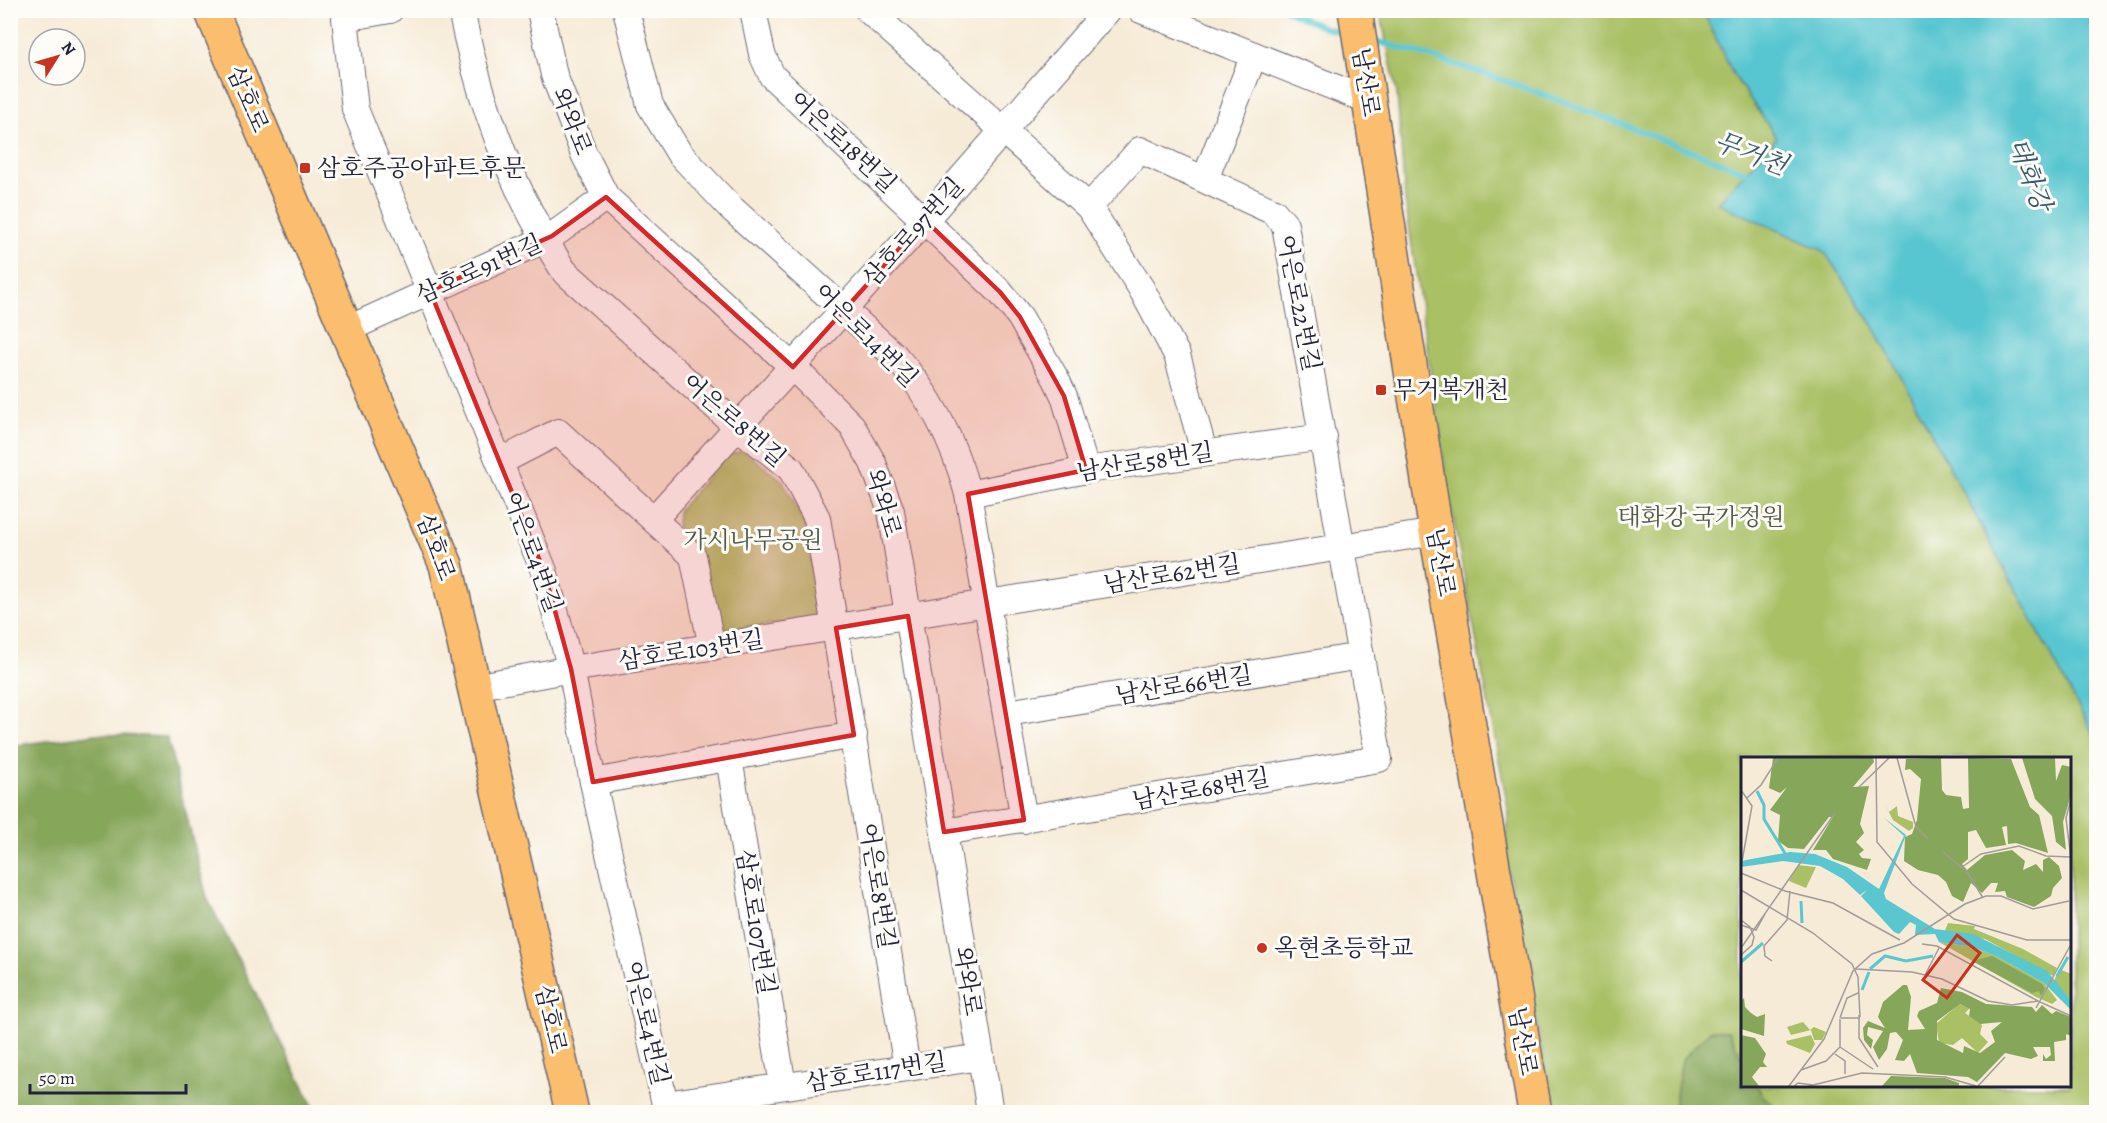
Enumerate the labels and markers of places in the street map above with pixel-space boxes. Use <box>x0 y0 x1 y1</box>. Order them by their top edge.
place label: 삼호주공아파트후문 <box>317 152 526 184</box>
marker: 삼호주공아파트후문 <box>298 161 312 175</box>
place label: 무거복개천 <box>1393 374 1509 406</box>
marker: 무거복개천 <box>1374 383 1388 397</box>
place label: 옥현초등학교 <box>1274 932 1413 964</box>
marker: 옥현초등학교 <box>1255 941 1269 955</box>

